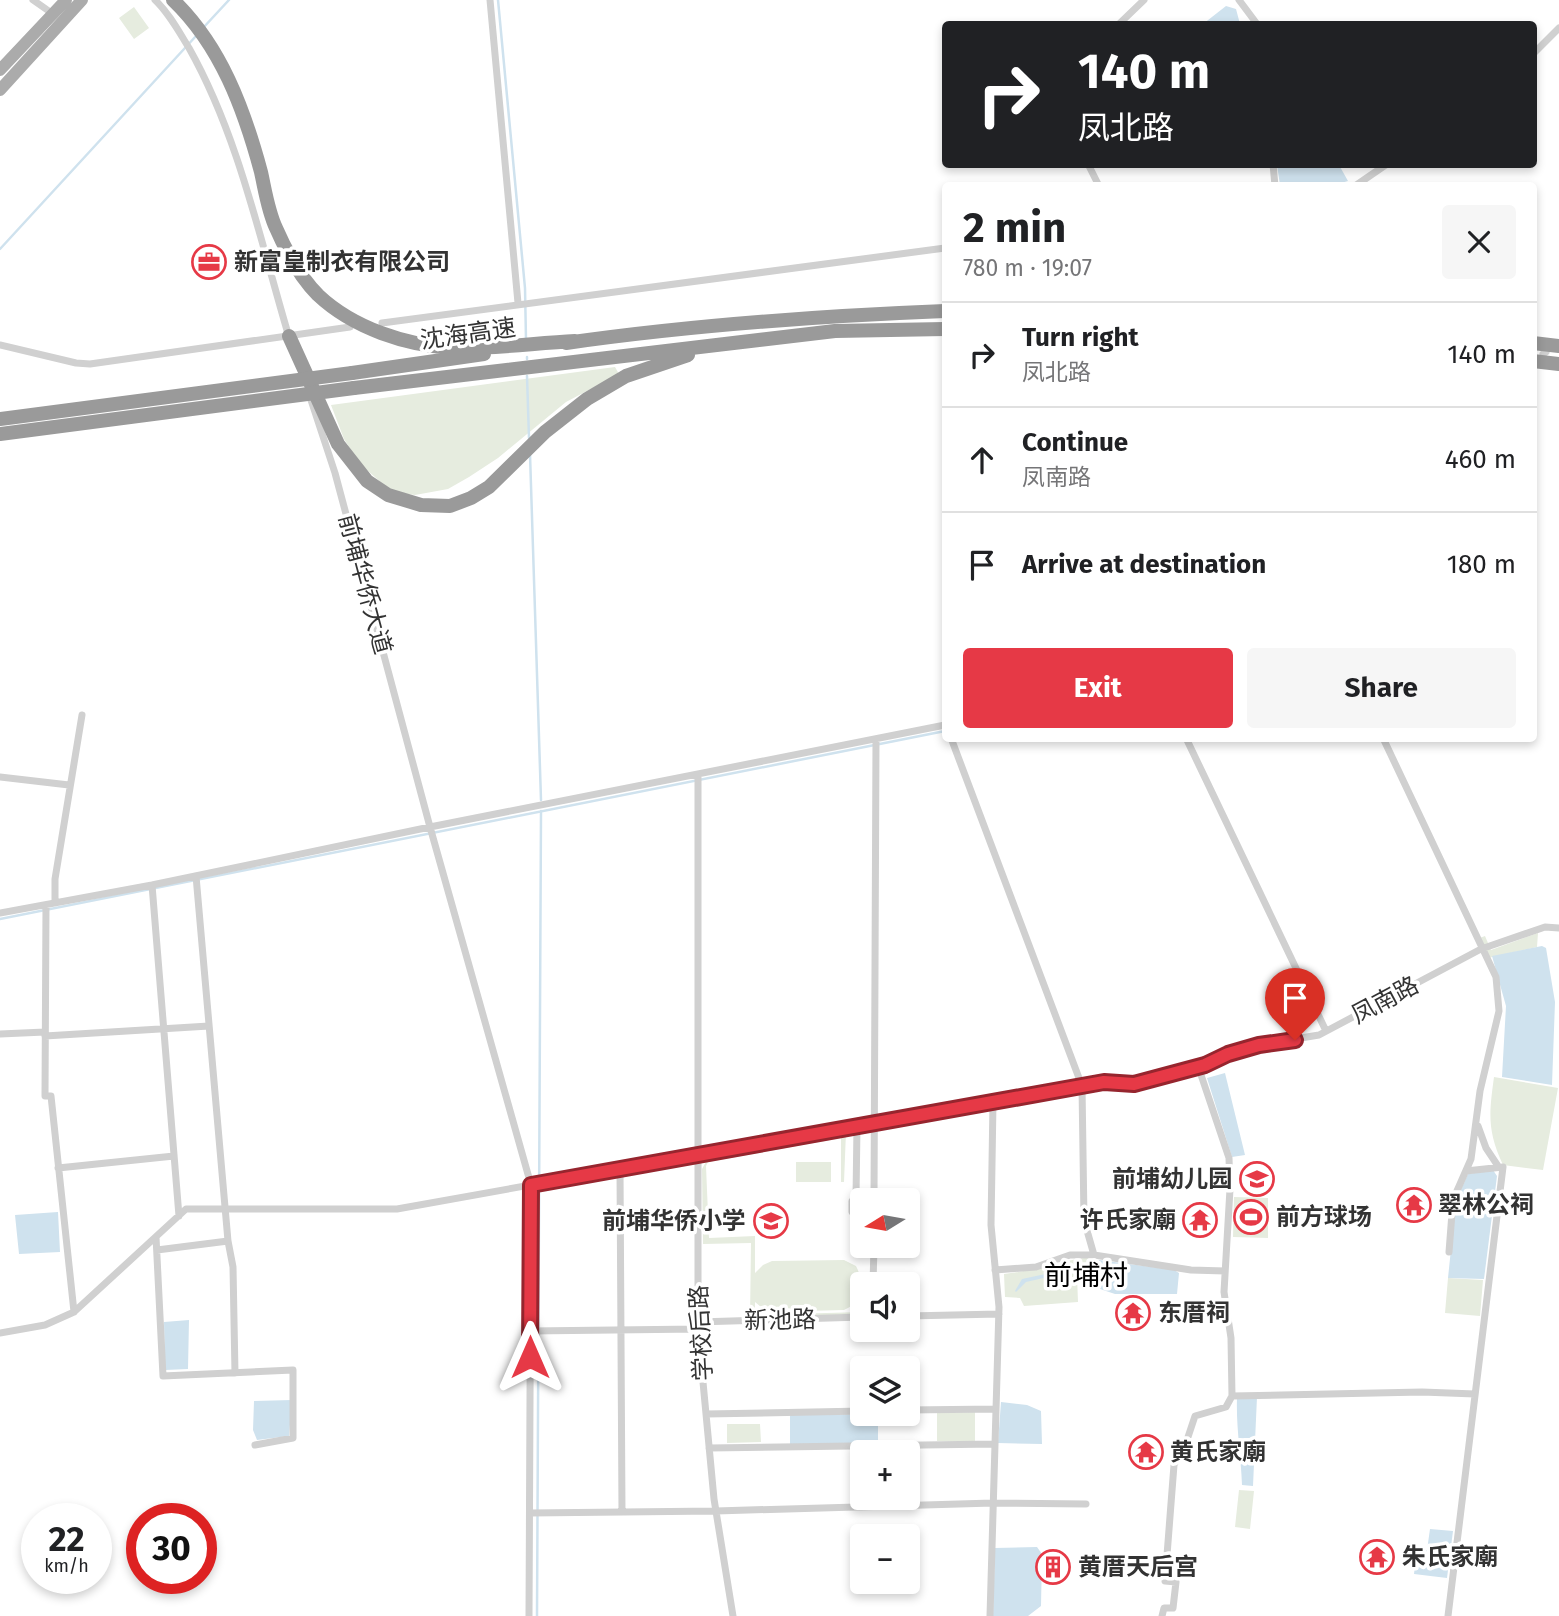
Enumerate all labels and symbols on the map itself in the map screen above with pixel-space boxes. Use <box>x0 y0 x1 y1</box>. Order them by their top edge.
office icon: 新富皇制衣有限公司 <box>190 243 228 281</box>
place label: 新富皇制衣有限公司 <box>234 248 450 276</box>
street label: 沈海高速 <box>419 313 517 355</box>
street label: 前埔华侨大道 <box>333 511 397 657</box>
pin <box>1265 968 1325 1040</box>
street label: 凤南路 <box>1347 971 1423 1029</box>
school or university icon: 前埔幼儿园 <box>1238 1160 1276 1198</box>
place label: 前埔幼儿园 <box>1112 1165 1232 1193</box>
temple icon: 翠林公祠 <box>1395 1186 1433 1224</box>
north arrow <box>850 1188 920 1258</box>
place label: 翠林公祠 <box>1438 1191 1534 1219</box>
sports icon: 前方球场 <box>1232 1198 1270 1236</box>
temple icon: 许氏家廟 <box>1181 1201 1219 1239</box>
school or university icon: 前埔华侨小学 <box>752 1202 790 1240</box>
place label: 前方球场 <box>1276 1203 1372 1231</box>
place label: 许氏家廟 <box>1080 1206 1176 1234</box>
place label: 前埔华侨小学 <box>602 1207 746 1235</box>
district label: 前埔村 <box>1044 1259 1128 1292</box>
street label: 学校后路 <box>685 1284 717 1382</box>
temple icon: 东厝祠 <box>1114 1294 1152 1332</box>
place label: 东厝祠 <box>1158 1299 1230 1327</box>
street label: 新池路 <box>744 1305 816 1335</box>
position arrow <box>493 1320 567 1394</box>
temple icon: 黄氏家廟 <box>1127 1433 1165 1471</box>
place label: 黄氏家廟 <box>1170 1438 1266 1466</box>
speed limit sign: 30 <box>126 1503 217 1594</box>
temple icon: 朱氏家廟 <box>1358 1538 1396 1576</box>
place label: 朱氏家廟 <box>1402 1543 1498 1571</box>
building icon: 黄厝天后宫 <box>1034 1548 1072 1586</box>
place label: 黄厝天后宫 <box>1078 1553 1198 1581</box>

